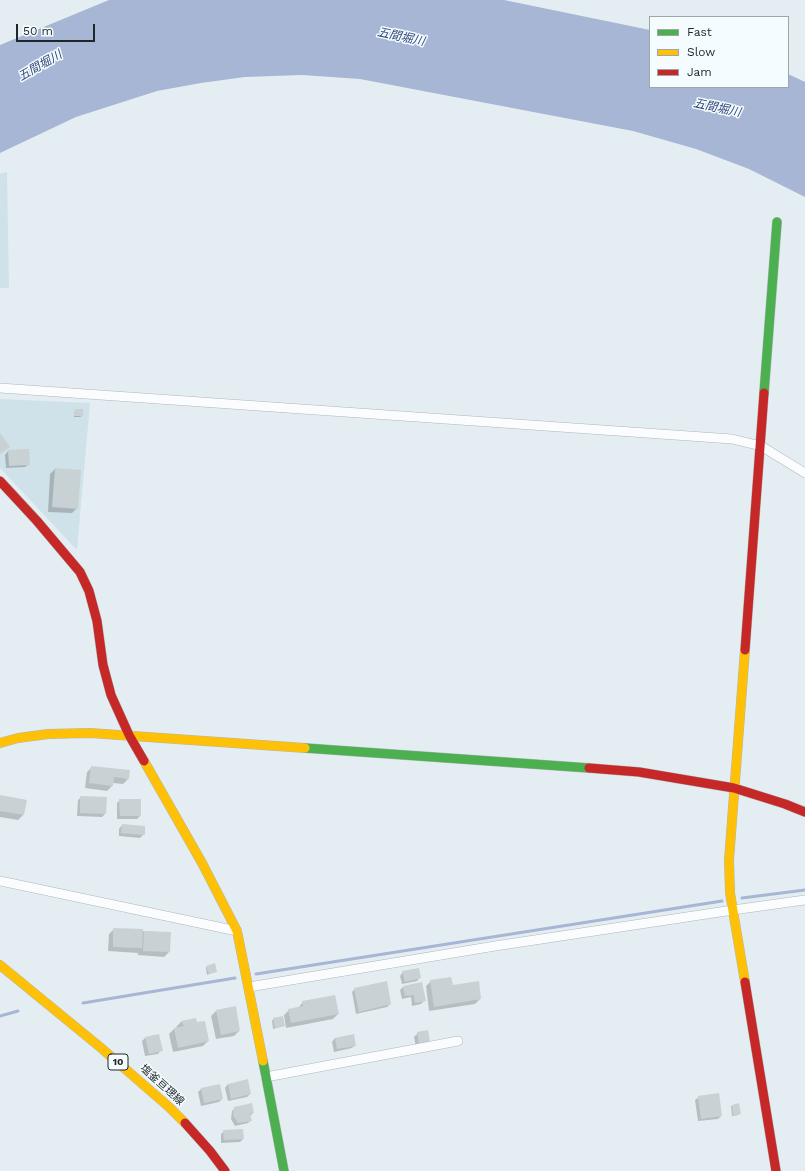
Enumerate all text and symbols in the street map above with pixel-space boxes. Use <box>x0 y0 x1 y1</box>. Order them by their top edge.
scale bar <box>18 16 97 42</box>
legend <box>649 16 789 88</box>
text: 50 m <box>23 24 53 38</box>
water label: 五間堀川 <box>376 25 426 49</box>
text: Fast <box>687 25 712 39</box>
text: Slow <box>687 45 715 59</box>
water label: 五間堀川 <box>16 48 64 84</box>
text: Jam <box>687 65 712 79</box>
water label: 五間堀川 <box>692 96 742 120</box>
road number: 10 <box>108 1054 128 1070</box>
street label: 塩釜亘理線 <box>137 1062 187 1108</box>

